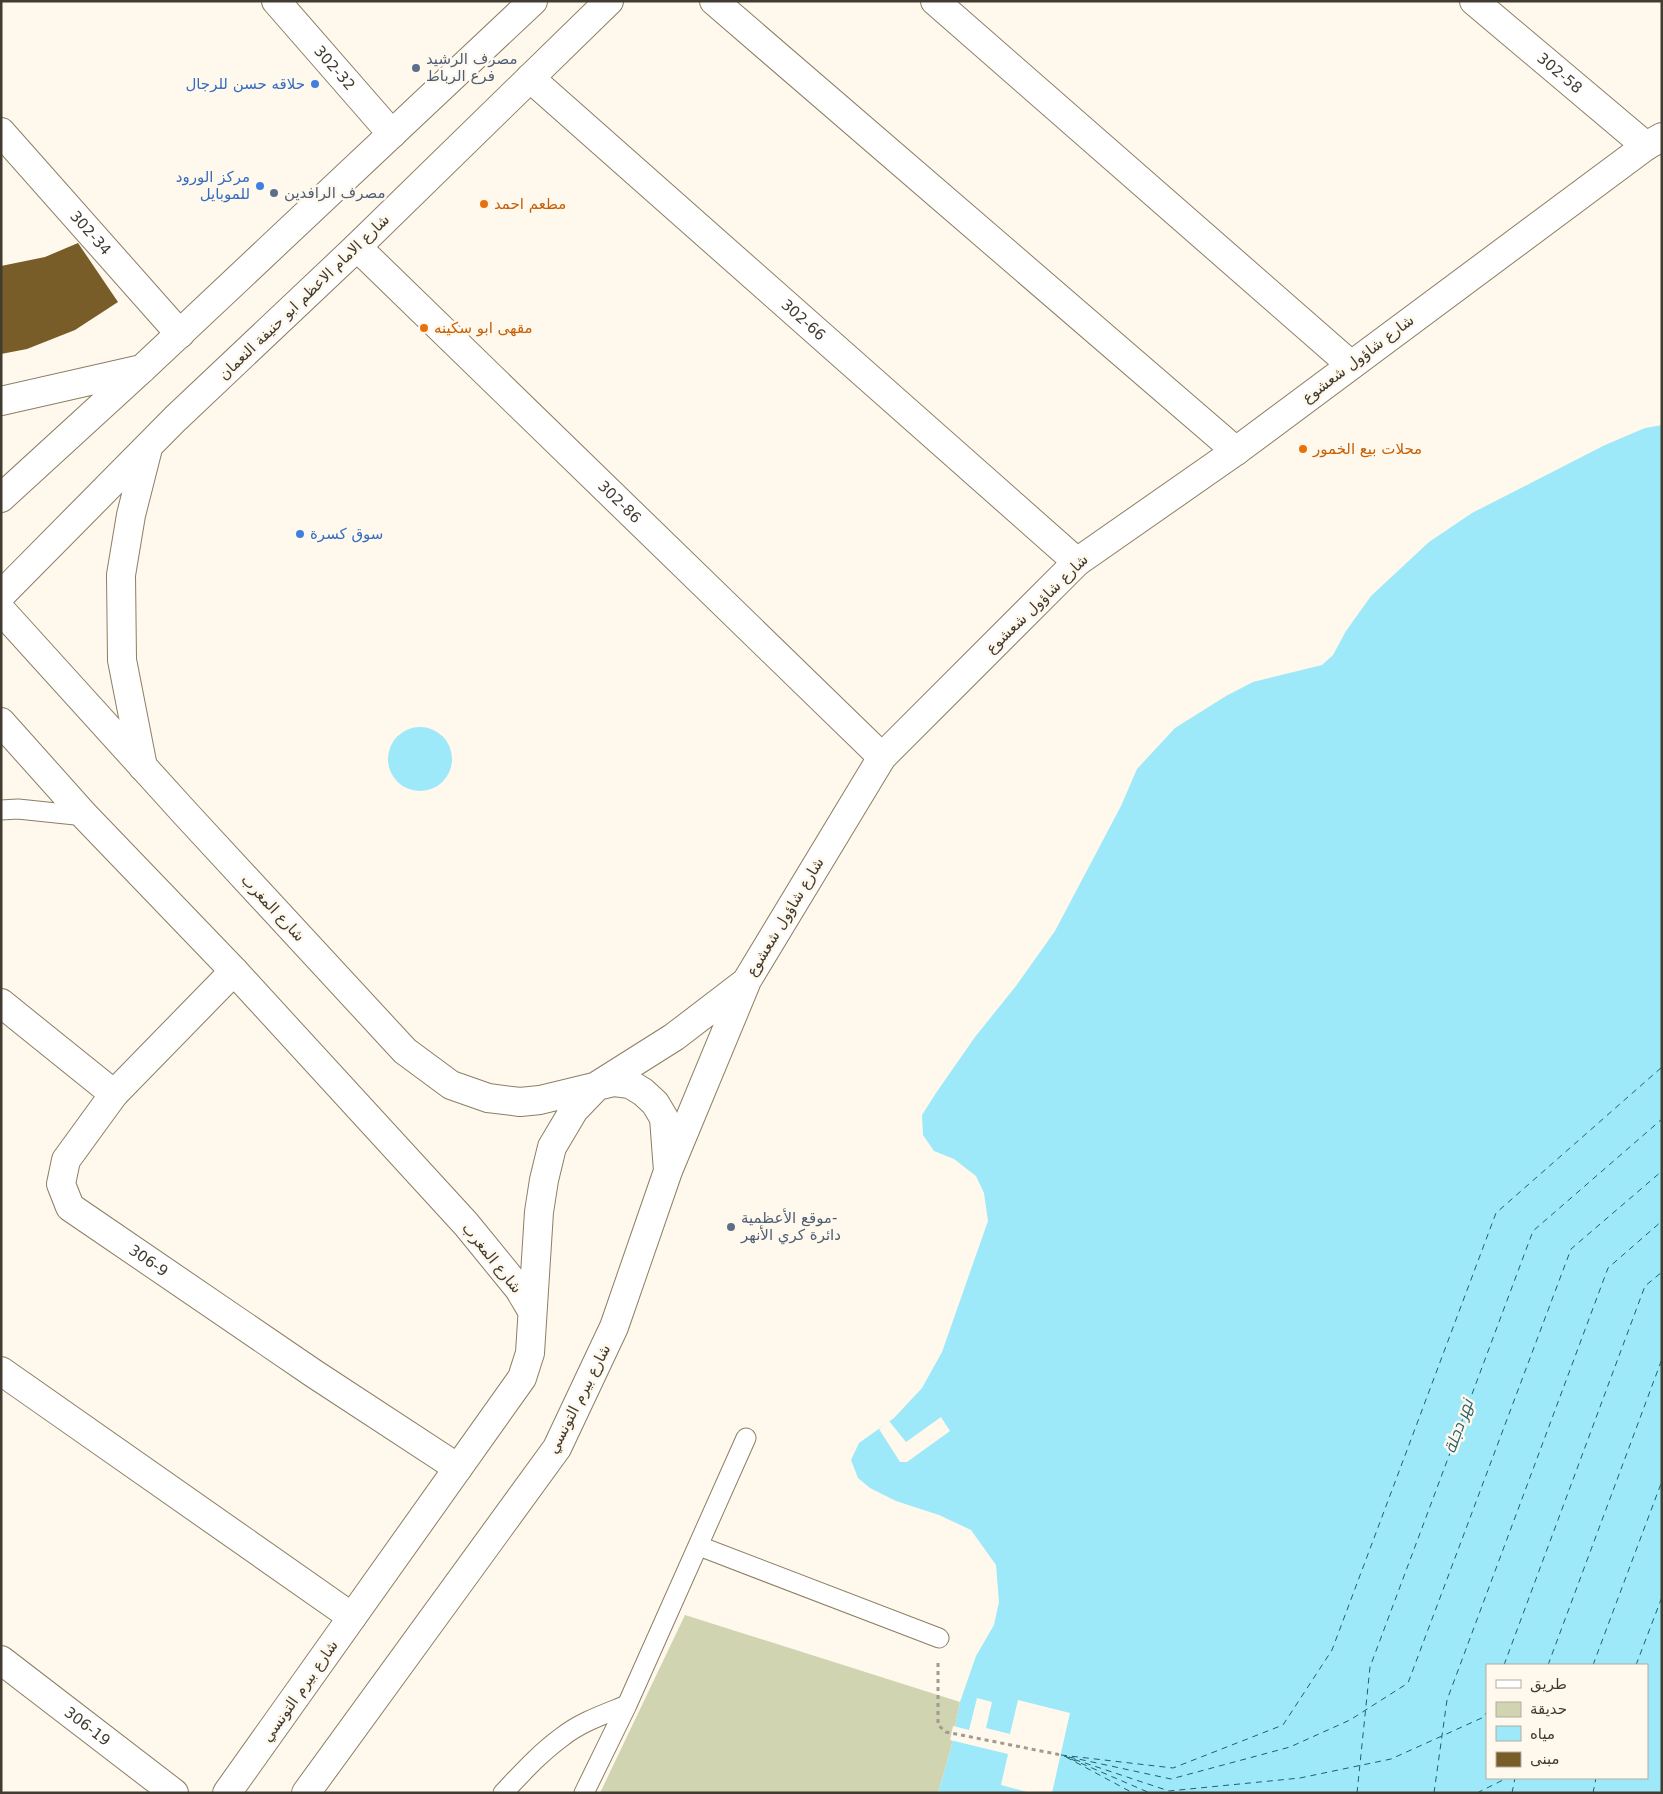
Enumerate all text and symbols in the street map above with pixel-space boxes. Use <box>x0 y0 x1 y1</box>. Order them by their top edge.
street label: 302-32 <box>310 42 359 94</box>
street label: 302-58 <box>1534 49 1586 97</box>
place label: مصرف الرشيد فرع الرباط <box>426 50 518 85</box>
marker: مصرف الرشيد فرع الرباط <box>410 62 422 74</box>
place label: حلاقه حسن للرجال <box>185 75 305 93</box>
marker: حلاقه حسن للرجال <box>309 78 321 90</box>
place label: مركز الورود للموبايل <box>176 168 250 203</box>
marker: مركز الورود للموبايل <box>254 180 266 192</box>
place label: مصرف الرافدين <box>284 184 385 202</box>
marker: مصرف الرافدين <box>268 187 280 199</box>
place label: مطعم احمد <box>494 195 566 213</box>
marker: مطعم احمد <box>478 198 490 210</box>
street label: 302-34 <box>66 207 115 259</box>
street label: شارع الامام الاعظم ابو حنيفة النعمان <box>215 210 393 384</box>
street label: 302-66 <box>777 296 829 344</box>
street label: شارع شاؤول شعشوع <box>1299 311 1417 407</box>
place label: مقهى ابو سكينه <box>434 319 533 337</box>
marker: مقهى ابو سكينه <box>418 322 430 334</box>
place label: محلات بيع الخمور <box>1312 440 1422 458</box>
marker: محلات بيع الخمور <box>1297 443 1309 455</box>
street label: 302-86 <box>594 477 645 527</box>
place label: سوق كسرة <box>310 525 383 543</box>
marker: سوق كسرة <box>294 528 306 540</box>
street label: شارع شاؤول شعشوع <box>982 551 1092 657</box>
street label: شارع شاؤول شعشوع <box>742 854 828 980</box>
street label: شارع المغرب <box>237 871 309 945</box>
place label: موقع الأعظمية- دائرة كري الأنهر <box>740 1208 841 1245</box>
street label: شارع المغرب <box>458 1219 526 1297</box>
marker: موقع الأعظمية- دائرة كري الأنهر <box>725 1221 737 1233</box>
street label: 306-9 <box>125 1241 172 1280</box>
street label: شارع بيرم التونسي <box>544 1341 615 1457</box>
water label: نهر دجلة <box>1440 1395 1477 1455</box>
street label: شارع بيرم التونسي <box>258 1637 343 1746</box>
legend <box>1486 1664 1648 1779</box>
text: طريق <box>1530 1675 1567 1693</box>
text: حديقة <box>1530 1700 1567 1718</box>
street label: 306-19 <box>61 1703 114 1750</box>
text: مياه <box>1530 1725 1555 1743</box>
text: مبنى <box>1530 1750 1560 1768</box>

